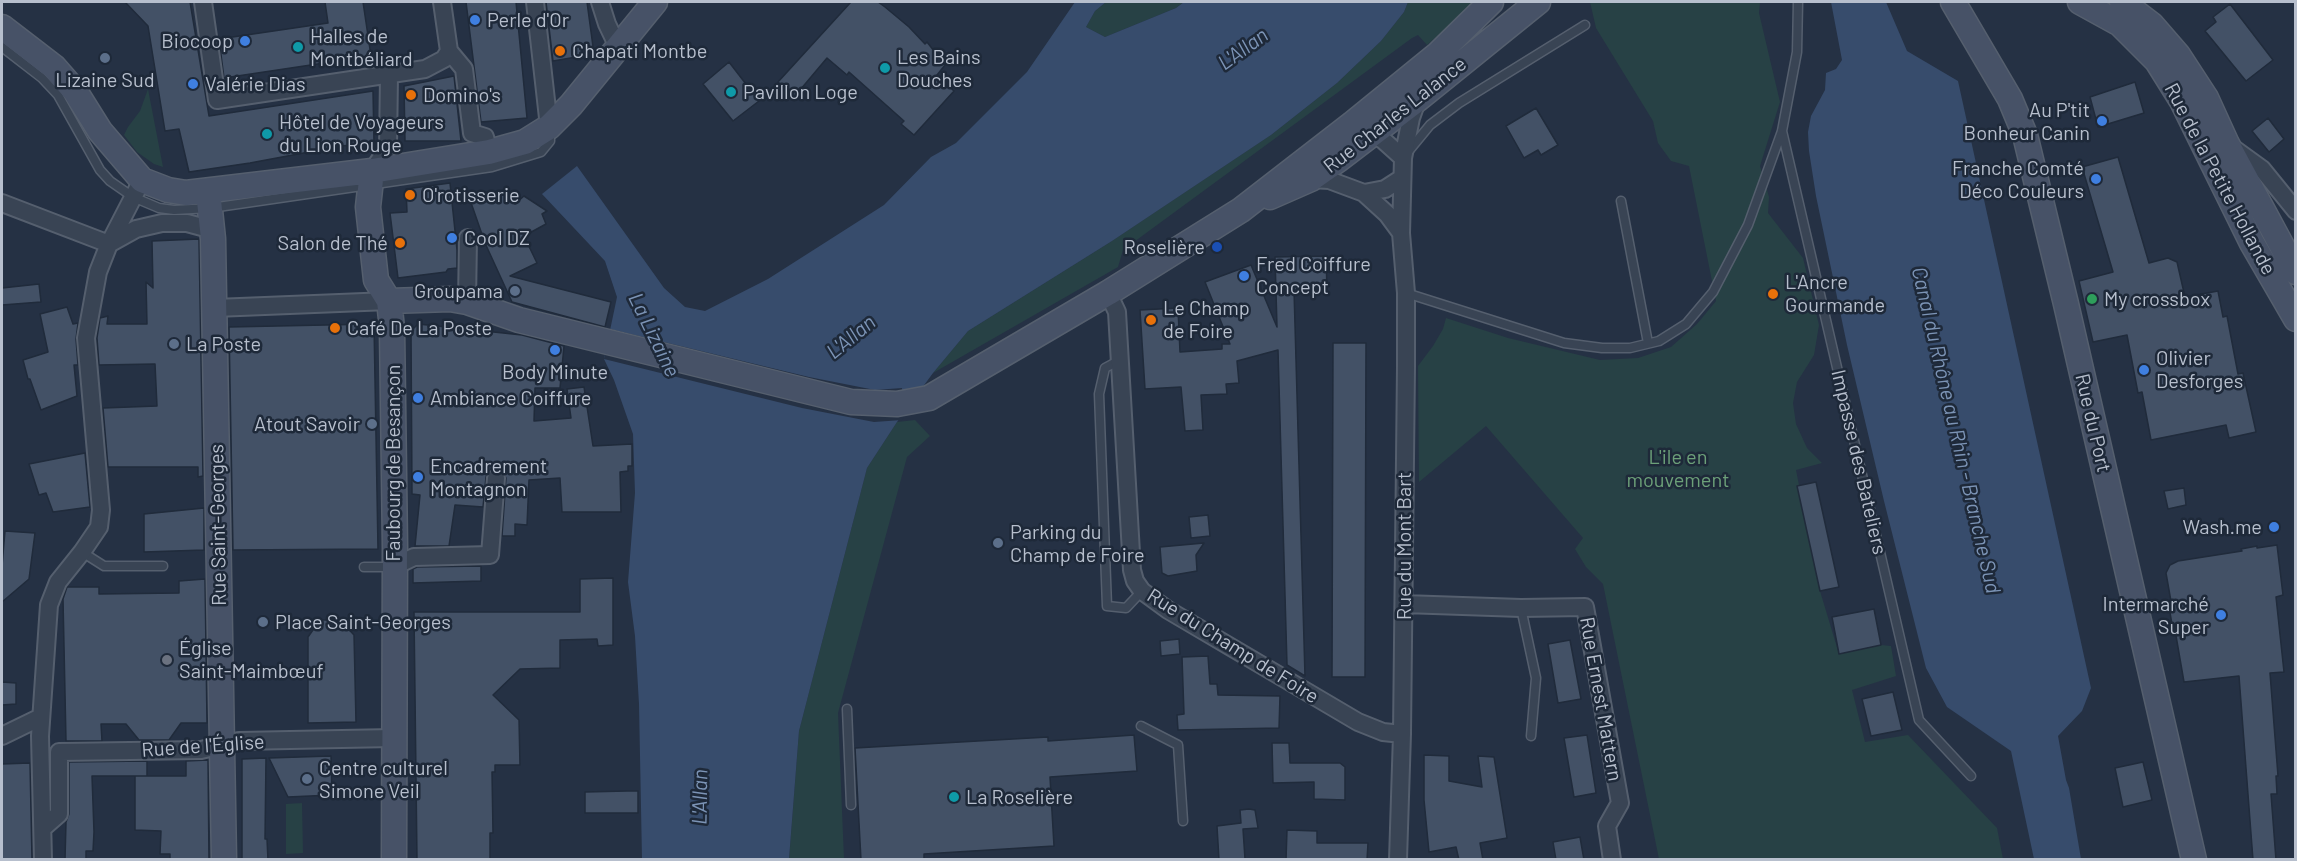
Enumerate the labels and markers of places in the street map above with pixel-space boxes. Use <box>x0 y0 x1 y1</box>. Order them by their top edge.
place label: Perle d'Or <box>487 8 569 32</box>
marker: Perle d'Or <box>468 13 482 27</box>
place label: Halles de Montbéliard <box>310 24 413 71</box>
place label: Biocoop <box>161 29 233 53</box>
marker: Biocoop <box>238 34 252 48</box>
place label: Chapati Montbe <box>572 39 707 63</box>
marker: Halles de Montbéliard <box>291 40 305 54</box>
marker: Chapati Montbe <box>553 44 567 58</box>
place label: Les Bains Douches <box>897 45 981 92</box>
marker: Lizaine Sud <box>98 51 112 65</box>
marker: Les Bains Douches <box>878 61 892 75</box>
place label: Lizaine Sud <box>55 68 155 92</box>
place label: Valérie Dias <box>205 72 306 96</box>
marker: Valérie Dias <box>186 77 200 91</box>
place label: Pavillon Loge <box>743 80 858 104</box>
place label: Domino's <box>423 83 501 107</box>
marker: Pavillon Loge <box>724 85 738 99</box>
marker: Domino's <box>404 88 418 102</box>
place label: Au P'tit Bonheur Canin <box>1964 98 2090 145</box>
place label: Hôtel de Voyageurs du Lion Rouge <box>279 110 444 157</box>
marker: Au P'tit Bonheur Canin <box>2095 114 2109 128</box>
marker: Hôtel de Voyageurs du Lion Rouge <box>260 127 274 141</box>
place label: Franche Comté Déco Couleurs <box>1952 156 2084 203</box>
marker: Franche Comté Déco Couleurs <box>2089 172 2103 186</box>
place label: O'rotisserie <box>422 183 520 207</box>
marker: O'rotisserie <box>403 188 417 202</box>
place label: Cool DZ <box>464 226 530 250</box>
place label: Salon de Thé <box>278 231 388 255</box>
marker: Cool DZ <box>445 231 459 245</box>
place label: Roselière <box>1123 235 1205 259</box>
marker: Salon de Thé <box>393 236 407 250</box>
marker: Roselière <box>1210 240 1224 254</box>
place label: Fred Coiffure Concept <box>1256 252 1371 299</box>
marker: Fred Coiffure Concept <box>1237 269 1251 283</box>
place label: L'Ancre Gourmande <box>1785 270 1885 317</box>
place label: Groupama <box>414 279 503 303</box>
marker: Groupama <box>508 284 522 298</box>
marker: L'Ancre Gourmande <box>1766 287 1780 301</box>
place label: My crossbox <box>2104 287 2210 311</box>
marker: My crossbox <box>2085 292 2099 306</box>
place label: Le Champ de Foire <box>1163 296 1250 343</box>
marker: Le Champ de Foire <box>1144 313 1158 327</box>
place label: Café De La Poste <box>347 316 492 340</box>
marker: Café De La Poste <box>328 321 342 335</box>
place label: La Poste <box>186 332 261 356</box>
marker: La Poste <box>167 337 181 351</box>
marker: Body Minute <box>548 343 562 357</box>
place label: Olivier Desforges <box>2156 346 2243 393</box>
place label: Body Minute <box>502 360 608 384</box>
marker: Olivier Desforges <box>2137 363 2151 377</box>
place label: Ambiance Coiffure <box>430 386 591 410</box>
marker: Ambiance Coiffure <box>411 391 425 405</box>
place label: Atout Savoir <box>254 412 360 436</box>
marker: Atout Savoir <box>365 417 379 431</box>
place label: Encadrement Montagnon <box>430 454 547 501</box>
marker: Encadrement Montagnon <box>411 470 425 484</box>
place label: Wash.me <box>2183 515 2262 539</box>
place label: Parking du Champ de Foire <box>1010 520 1145 567</box>
marker: Wash.me <box>2267 520 2281 534</box>
marker: Parking du Champ de Foire <box>991 536 1005 550</box>
place label: Intermarché Super <box>2102 592 2209 639</box>
marker: Intermarché Super <box>2214 608 2228 622</box>
place label: Place Saint-Georges <box>275 610 451 634</box>
marker: Place Saint-Georges <box>256 615 270 629</box>
place label: Église Saint-Maimbœuf <box>179 636 324 683</box>
marker: Église Saint-Maimbœuf <box>160 653 174 667</box>
place label: Centre culturel Simone Veil <box>319 756 448 803</box>
marker: Centre culturel Simone Veil <box>300 772 314 786</box>
place label: La Roselière <box>966 785 1073 809</box>
marker: La Roselière <box>947 790 961 804</box>

